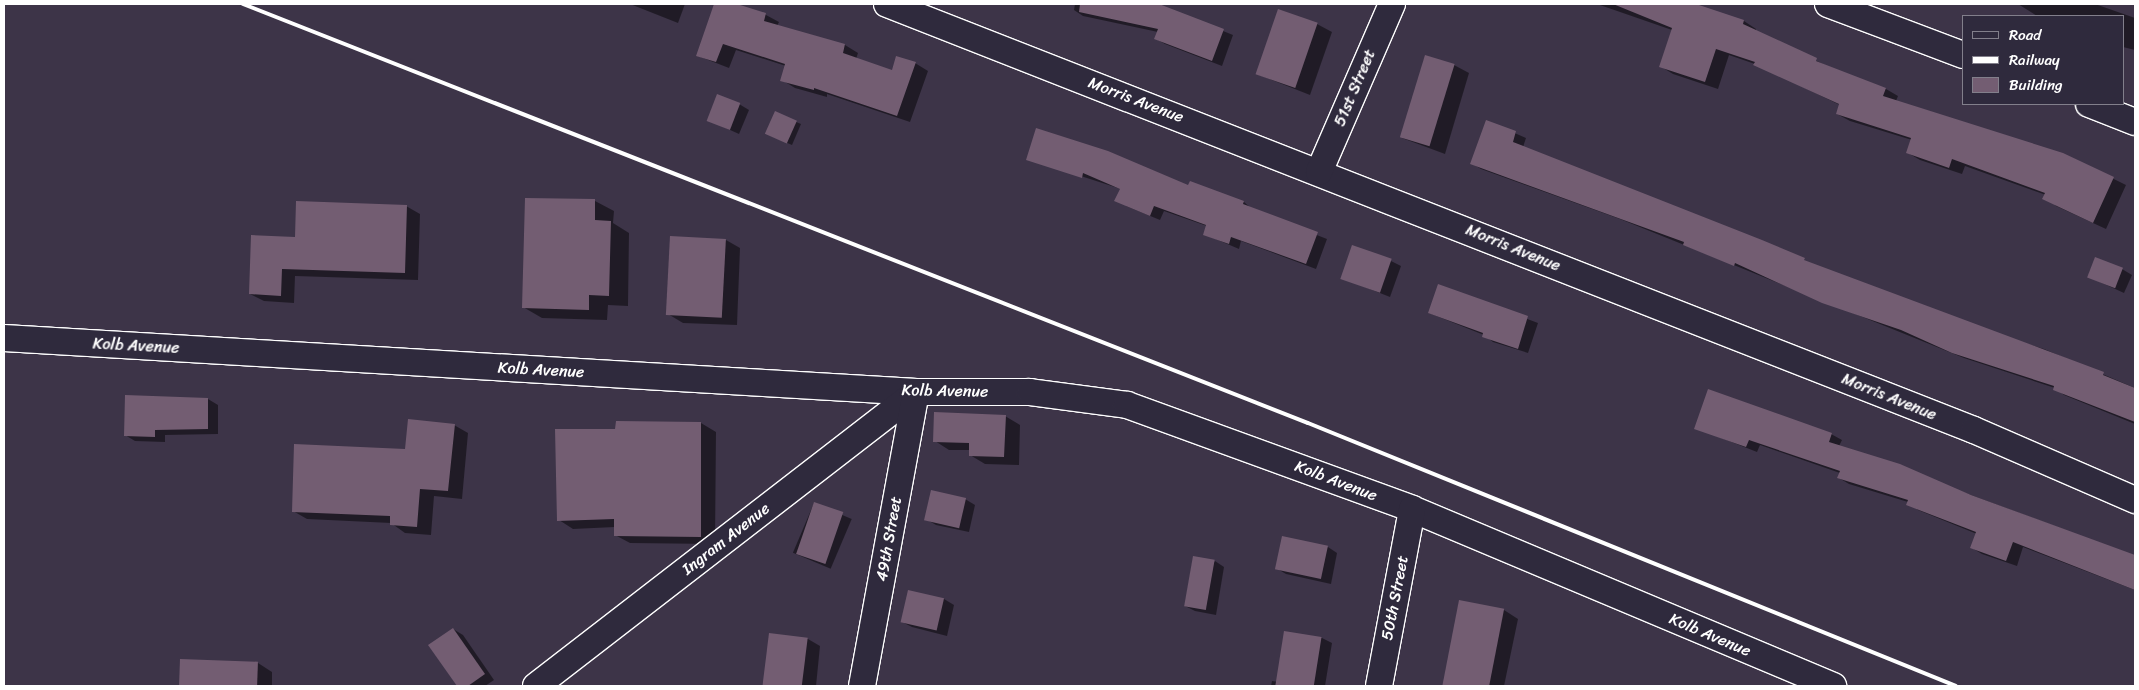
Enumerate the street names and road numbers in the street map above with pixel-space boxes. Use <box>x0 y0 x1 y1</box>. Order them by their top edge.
street label: 51st Street <box>1330 47 1380 129</box>
street label: Morris Avenue <box>1086 73 1186 127</box>
street label: Morris Avenue <box>1463 220 1563 276</box>
street label: Kolb Avenue <box>92 334 180 358</box>
street label: Kolb Avenue <box>497 358 585 382</box>
street label: Morris Avenue <box>1839 369 1939 425</box>
street label: Kolb Avenue <box>902 381 988 401</box>
street label: Kolb Avenue <box>1292 457 1380 505</box>
street label: 49th Street <box>872 495 906 583</box>
street label: Ingram Avenue <box>679 499 773 579</box>
street label: 50th Street <box>1377 554 1413 642</box>
street label: Kolb Avenue <box>1667 609 1753 661</box>

